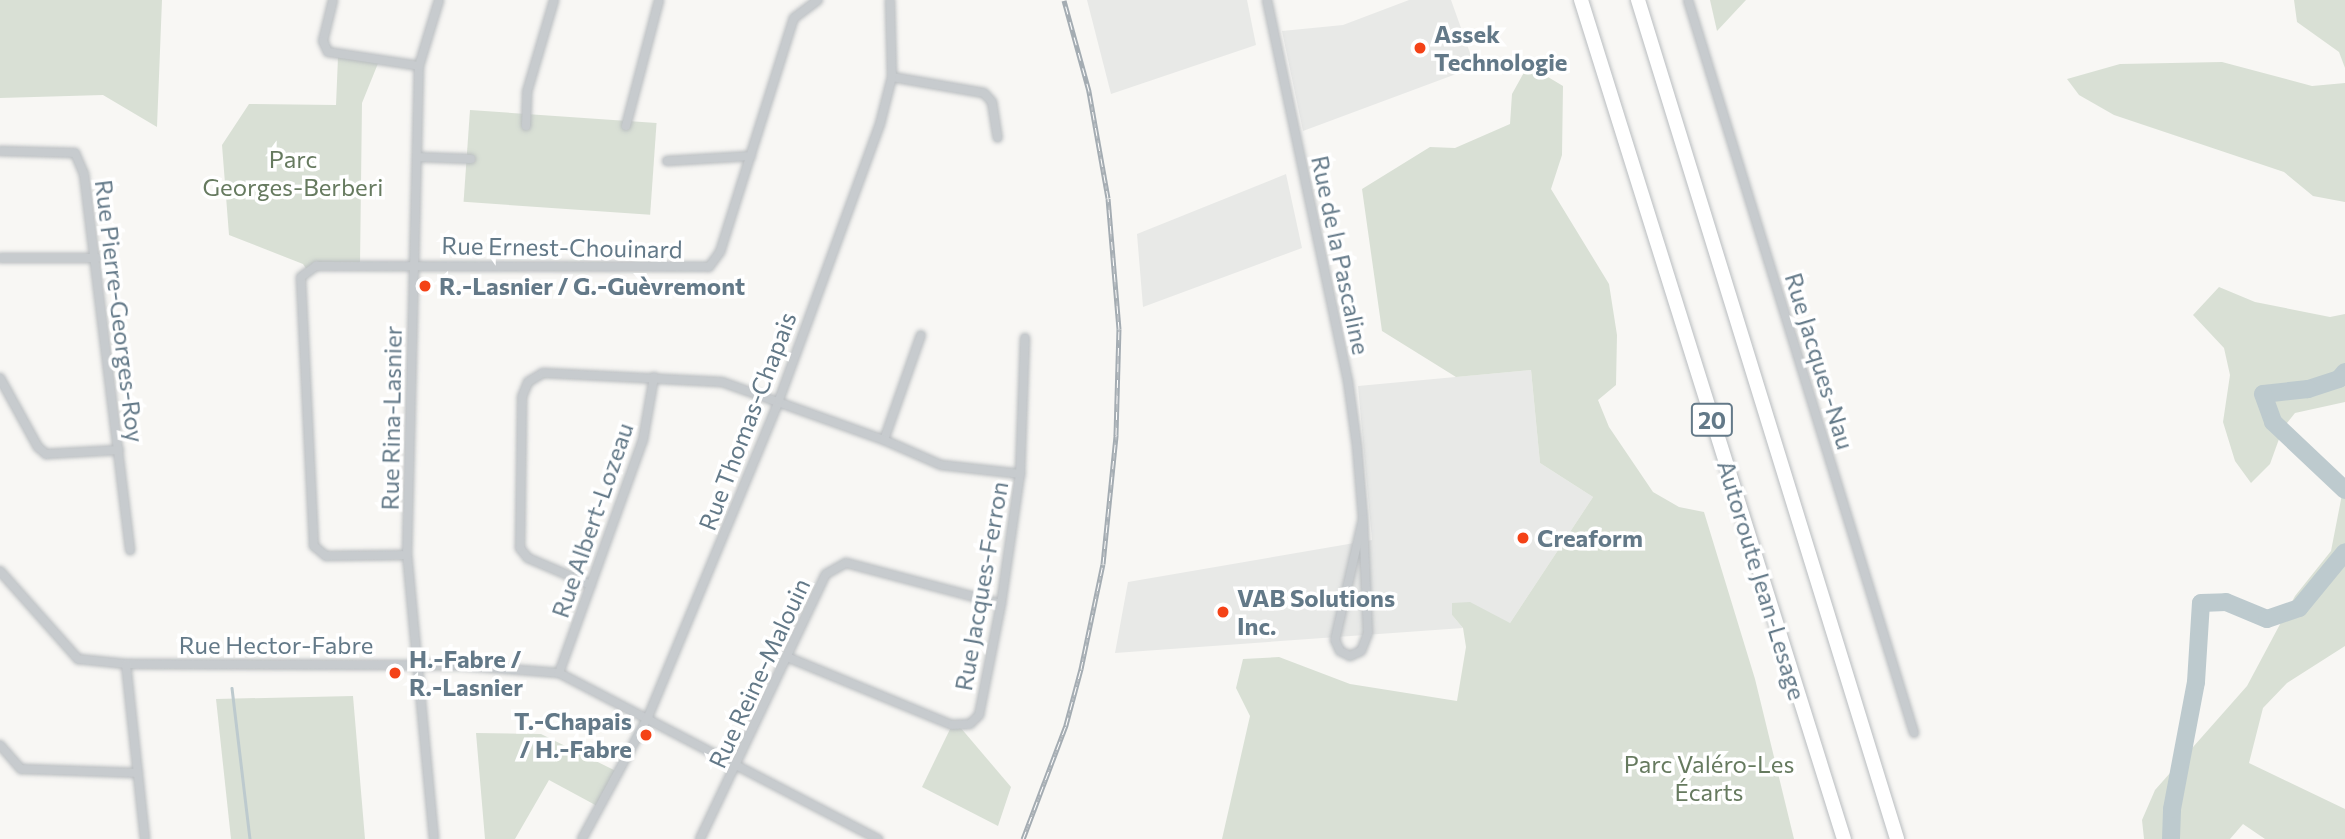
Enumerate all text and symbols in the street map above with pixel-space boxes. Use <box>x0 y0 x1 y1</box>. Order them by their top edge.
place label: Assek Technologie <box>1434 20 1567 76</box>
marker: Assek Technologie <box>1412 40 1428 56</box>
park label: Parc Georges-Berberi <box>202 145 384 201</box>
street label: Rue de la Pascaline <box>1306 153 1376 357</box>
street label: Rue Pierre-Georges-Roy <box>90 178 150 444</box>
street label: Rue Ernest-Chouinard <box>441 230 683 264</box>
street label: Rue Jacques-Nau <box>1779 269 1861 453</box>
place label: R.-Lasnier / G.-Guèvremont <box>439 272 745 300</box>
marker: R.-Lasnier / G.-Guèvremont <box>417 278 433 294</box>
street label: Rue Thomas-Chapais <box>692 308 802 534</box>
street label: Rue Rina-Lasnier <box>375 325 407 511</box>
road number: 20 <box>1689 400 1735 440</box>
street label: Rue Albert-Lozeau <box>545 419 639 621</box>
street label: Autoroute Jean-Lesage <box>1712 457 1812 703</box>
street label: Rue Jacques-Ferron <box>948 479 1014 693</box>
place label: Creaform <box>1537 524 1643 552</box>
marker: Creaform <box>1515 530 1531 546</box>
street label: Rue Reine-Malouin <box>702 573 816 773</box>
place label: VAB Solutions Inc. <box>1237 584 1395 640</box>
marker: VAB Solutions Inc. <box>1215 604 1231 620</box>
street label: Rue Hector-Fabre <box>179 631 373 659</box>
place label: H.-Fabre / R.-Lasnier <box>409 645 523 701</box>
marker: H.-Fabre / R.-Lasnier <box>387 665 403 681</box>
place label: T.-Chapais / H.-Fabre <box>514 707 632 763</box>
marker: T.-Chapais / H.-Fabre <box>638 727 654 743</box>
park label: Parc Valéro-Les Écarts <box>1624 750 1794 806</box>

